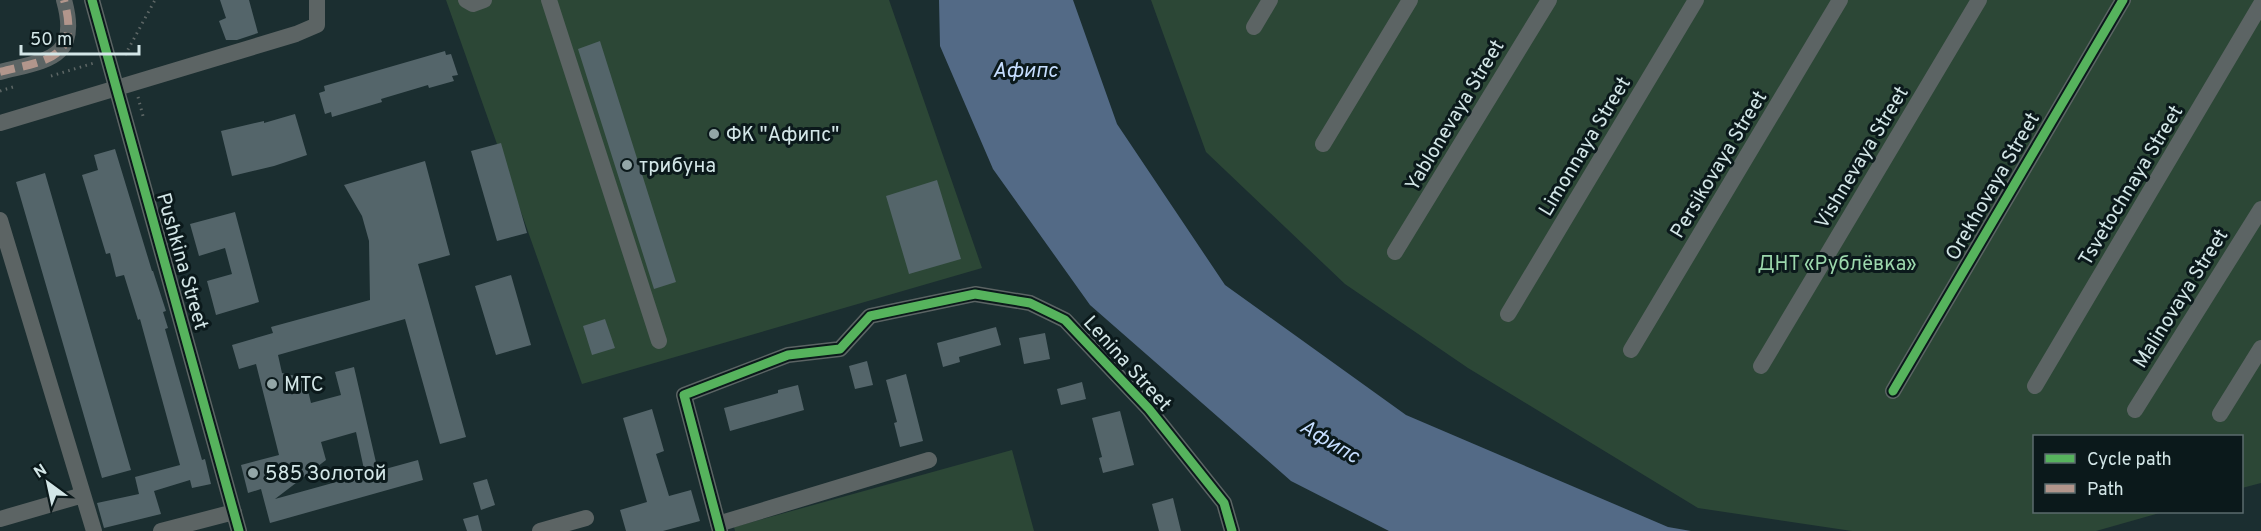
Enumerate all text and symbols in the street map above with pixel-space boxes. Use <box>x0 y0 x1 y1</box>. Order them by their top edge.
scale bar <box>21 18 140 56</box>
text: 50 m <box>30 29 72 52</box>
street label: Yablonevaya Street <box>1400 36 1511 197</box>
water label: Афипс <box>993 58 1058 85</box>
street label: Limonnaya Street <box>1534 72 1638 222</box>
street label: Vishnevaya Street <box>1810 82 1916 234</box>
street label: Persikovaya Street <box>1665 87 1774 244</box>
street label: Tsvetochnaya Street <box>2074 101 2190 271</box>
street label: Orekhovaya Street <box>1941 108 2047 266</box>
place label: ФК "Афипс" <box>726 123 839 149</box>
marker: ФК "Афипс" <box>707 127 721 141</box>
place label: трибуна <box>639 154 716 180</box>
marker: трибуна <box>620 158 634 172</box>
street label: Pushkina Street <box>149 190 213 333</box>
street label: Malinovaya Street <box>2128 224 2235 374</box>
park label: ДНТ «Рублёвка» <box>1757 252 1917 278</box>
street label: Lenina Street <box>1077 311 1176 418</box>
place label: МТС <box>284 373 324 399</box>
marker: МТС <box>265 377 279 391</box>
water label: Афипс <box>1294 414 1365 471</box>
legend <box>2033 435 2243 513</box>
text: Cycle path <box>2087 449 2172 472</box>
north arrow <box>18 453 78 513</box>
text: N <box>31 461 51 484</box>
place label: 585 Золотой <box>265 462 386 488</box>
marker: 585 Золотой <box>246 466 260 480</box>
text: Path <box>2087 479 2124 502</box>

